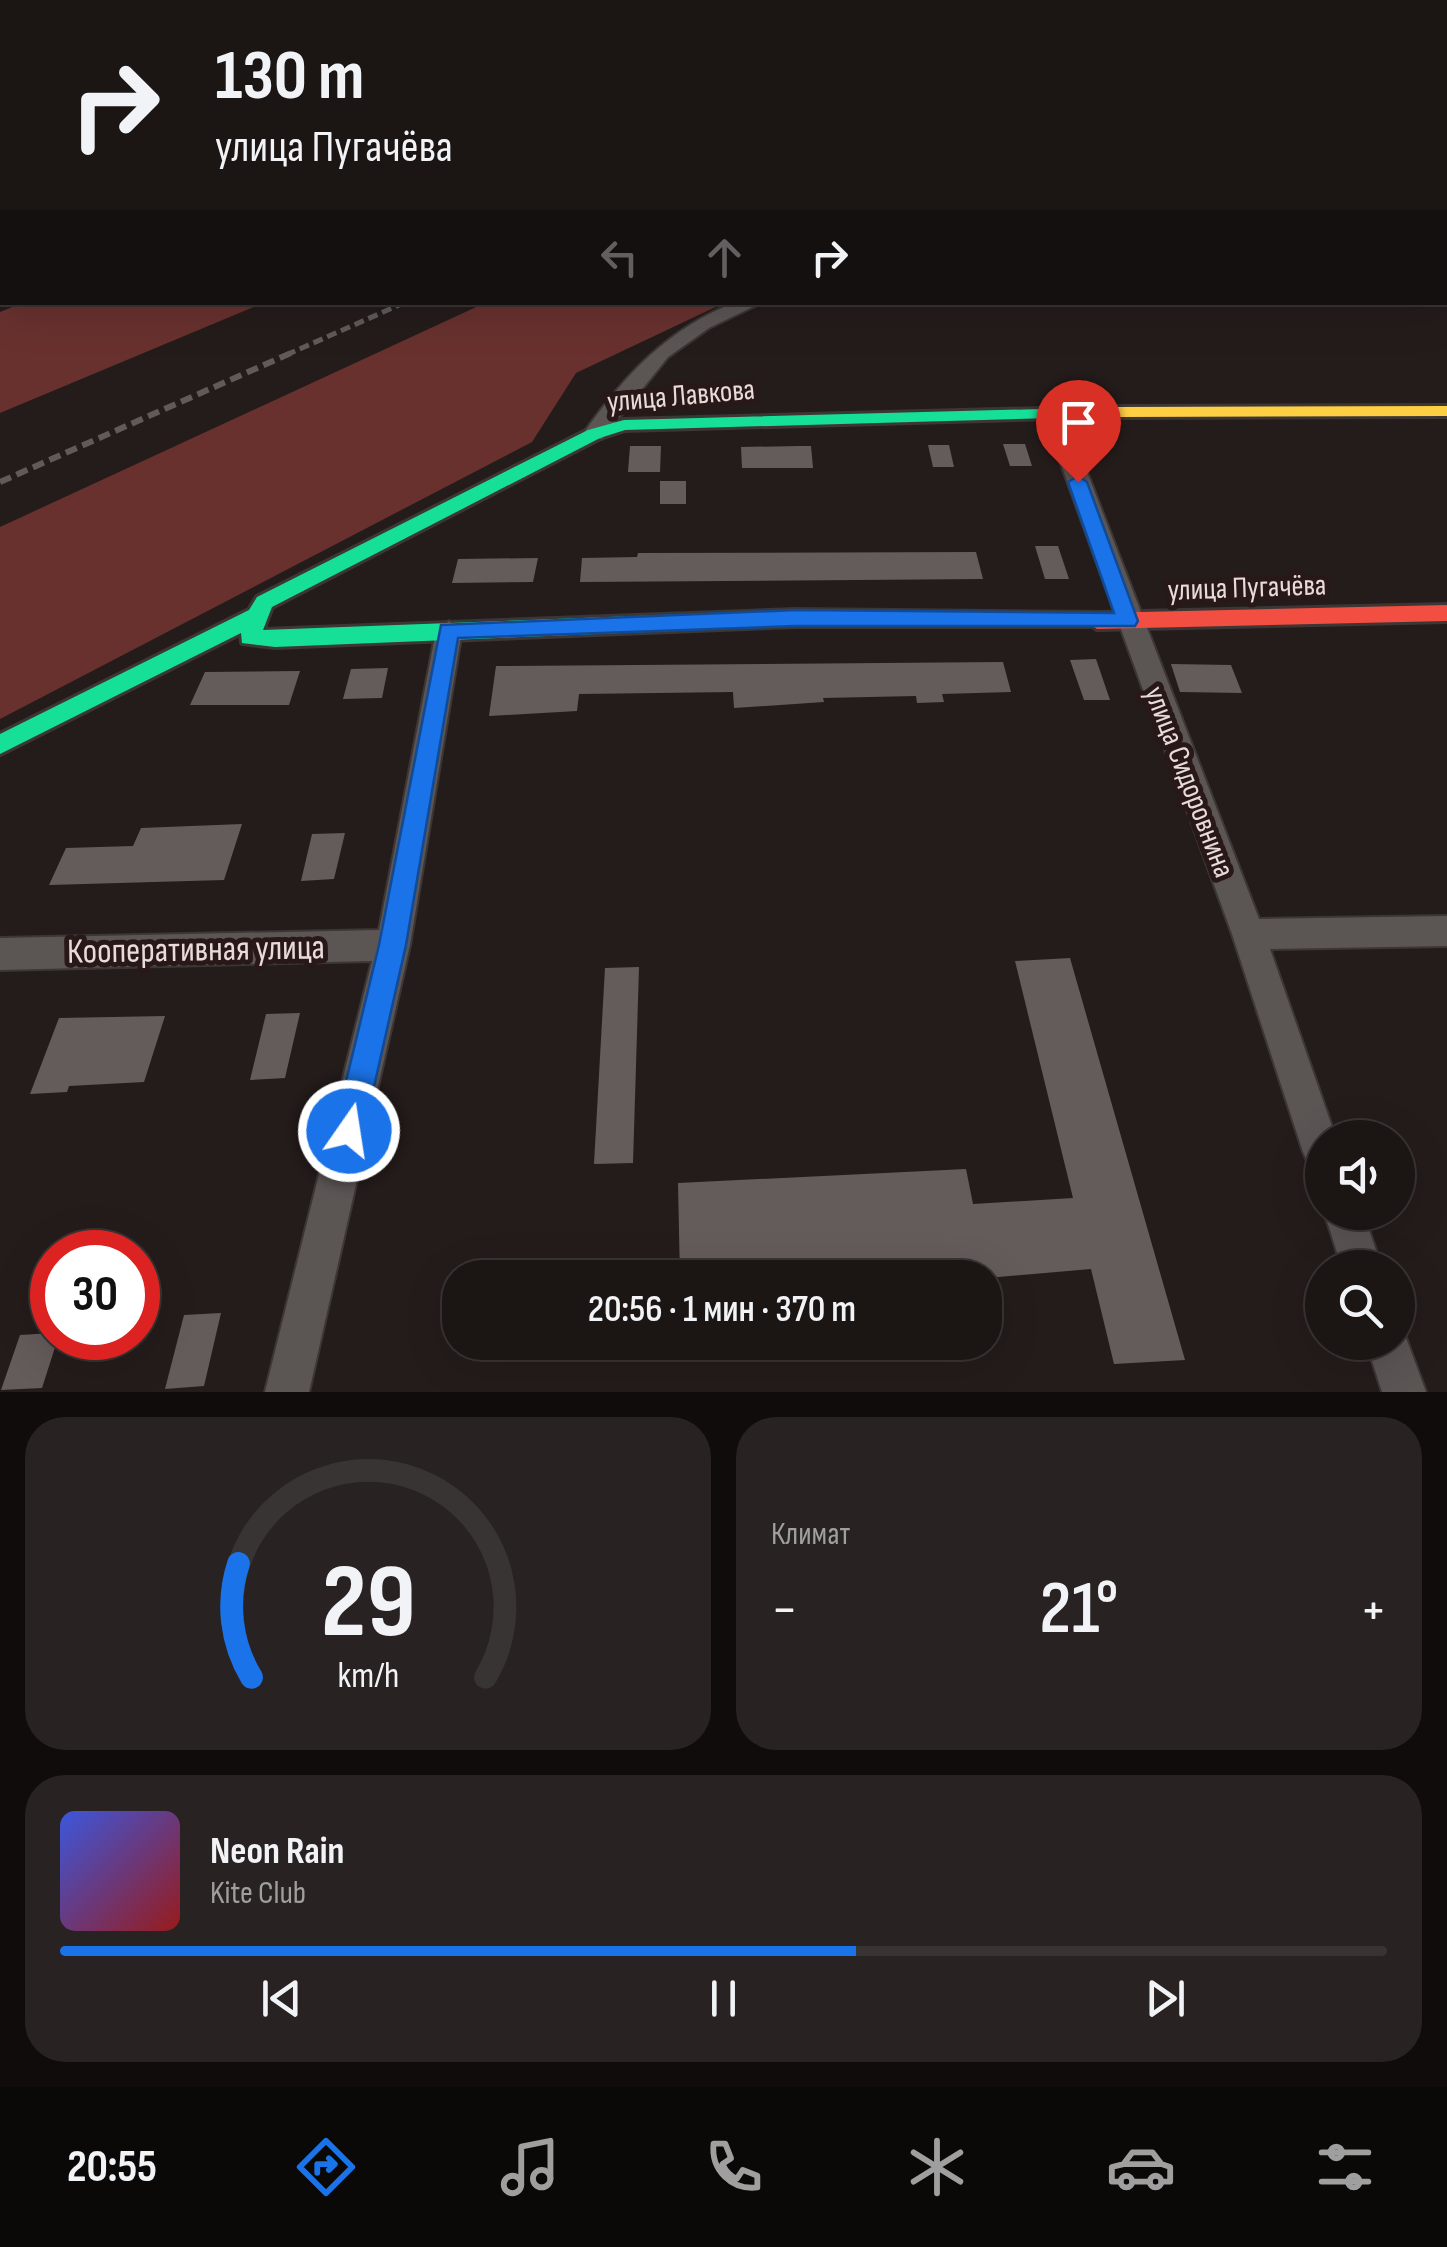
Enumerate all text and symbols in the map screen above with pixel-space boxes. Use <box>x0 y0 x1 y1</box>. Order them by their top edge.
text: 130 m <box>215 35 364 119</box>
icon: right <box>50 40 180 170</box>
text: улица Пугачёва <box>215 120 453 175</box>
icon: left <box>592 230 647 285</box>
icon: ahead <box>697 230 752 285</box>
icon: right <box>802 230 857 285</box>
street label: улица Лавкова <box>606 372 756 420</box>
pin <box>1036 380 1121 483</box>
icon: arrive <box>1051 395 1106 450</box>
street label: улица Пугачёва <box>1167 567 1327 609</box>
street label: улица Сидоровнина <box>1136 681 1242 883</box>
street label: Кооперативная улица <box>67 926 325 974</box>
position arrow <box>297 1079 401 1183</box>
map controls <box>1305 1120 1415 1360</box>
button: sound <box>1305 1120 1415 1230</box>
speed limit sign: 30 <box>30 1230 160 1360</box>
button: search <box>1305 1250 1415 1360</box>
text: 20:56 · 1 мин · 370 m <box>588 1287 856 1332</box>
text: Климат <box>771 1515 850 1554</box>
text: 29 <box>321 1541 415 1666</box>
text: 21° <box>1039 1564 1119 1655</box>
text: − <box>771 1577 798 1644</box>
text: + <box>1360 1577 1387 1644</box>
text: km/h <box>337 1655 399 1698</box>
text: Neon Rain <box>210 1829 344 1874</box>
text: Kite Club <box>210 1874 306 1913</box>
icon: previous <box>254 1971 309 2026</box>
icon: pause <box>696 1971 751 2026</box>
icon: next <box>1138 1971 1193 2026</box>
icon: directions <box>291 2132 361 2202</box>
icon: music <box>495 2132 565 2202</box>
icon: phone <box>699 2132 769 2202</box>
icon: climate <box>902 2132 972 2202</box>
icon: car <box>1106 2132 1176 2202</box>
icon: filters <box>1310 2132 1380 2202</box>
text: 20:55 <box>67 2140 157 2195</box>

